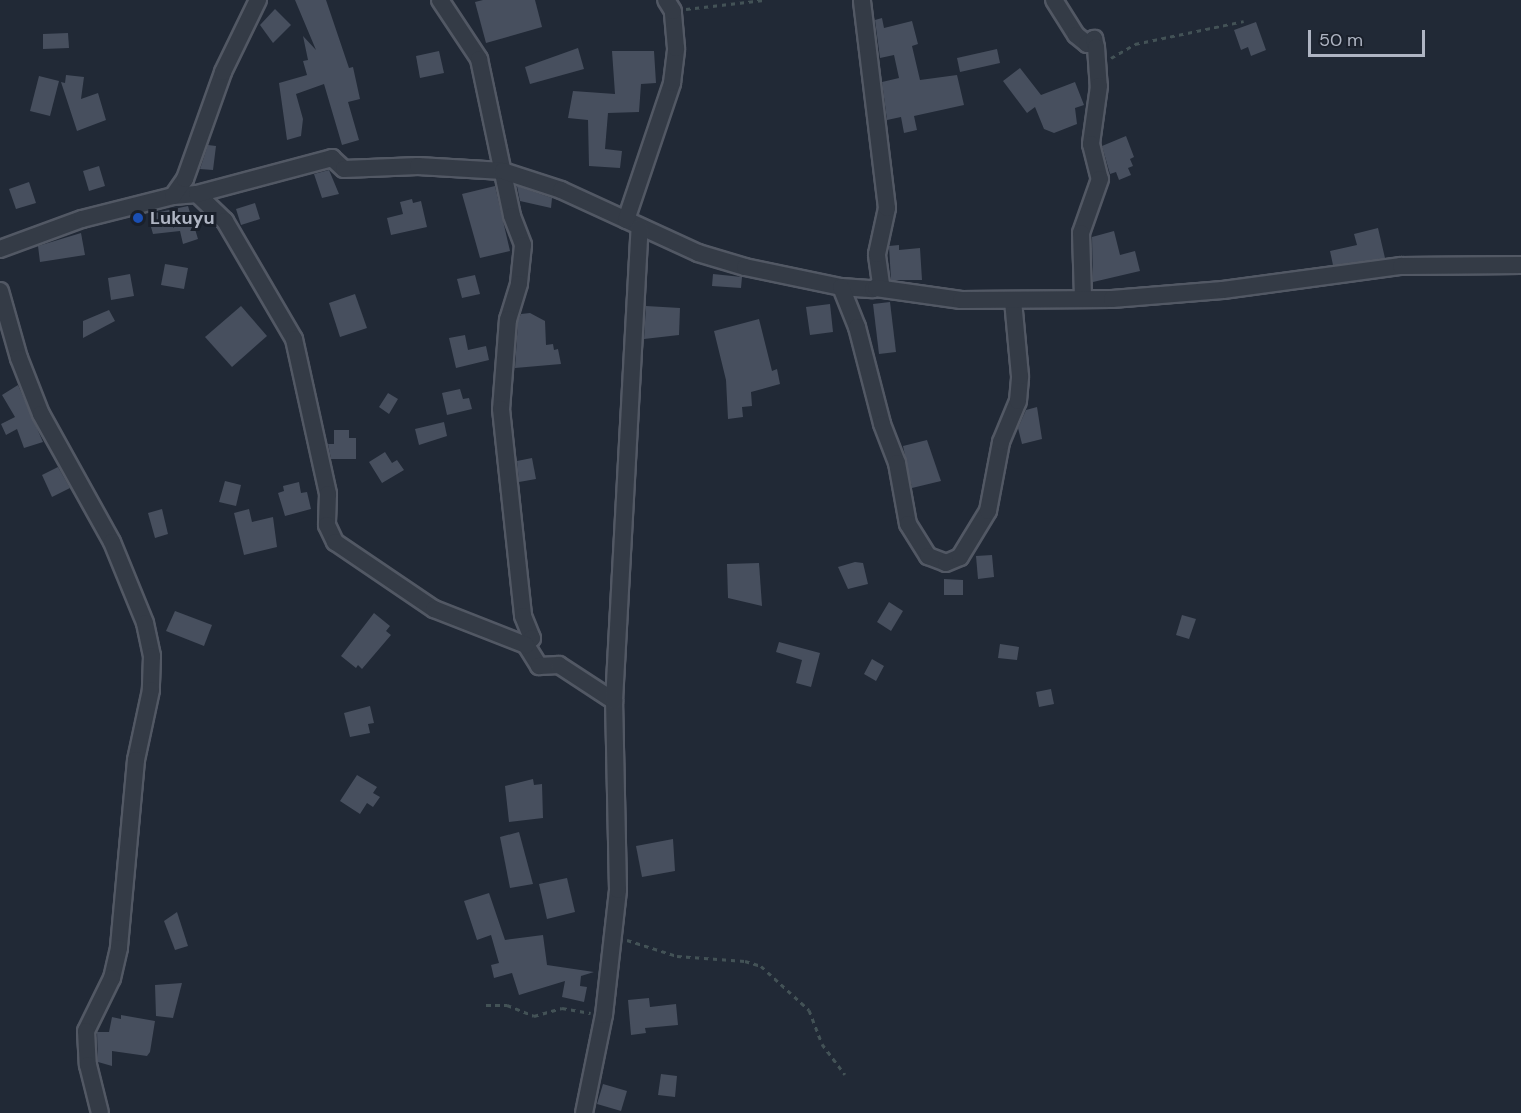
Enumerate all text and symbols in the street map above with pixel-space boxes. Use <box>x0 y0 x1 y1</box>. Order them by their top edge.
scale bar <box>1311 18 1428 56</box>
text: 50 m <box>1319 28 1363 52</box>
place label: Lukuyu <box>150 207 215 229</box>
marker: Lukuyu <box>131 211 145 225</box>

